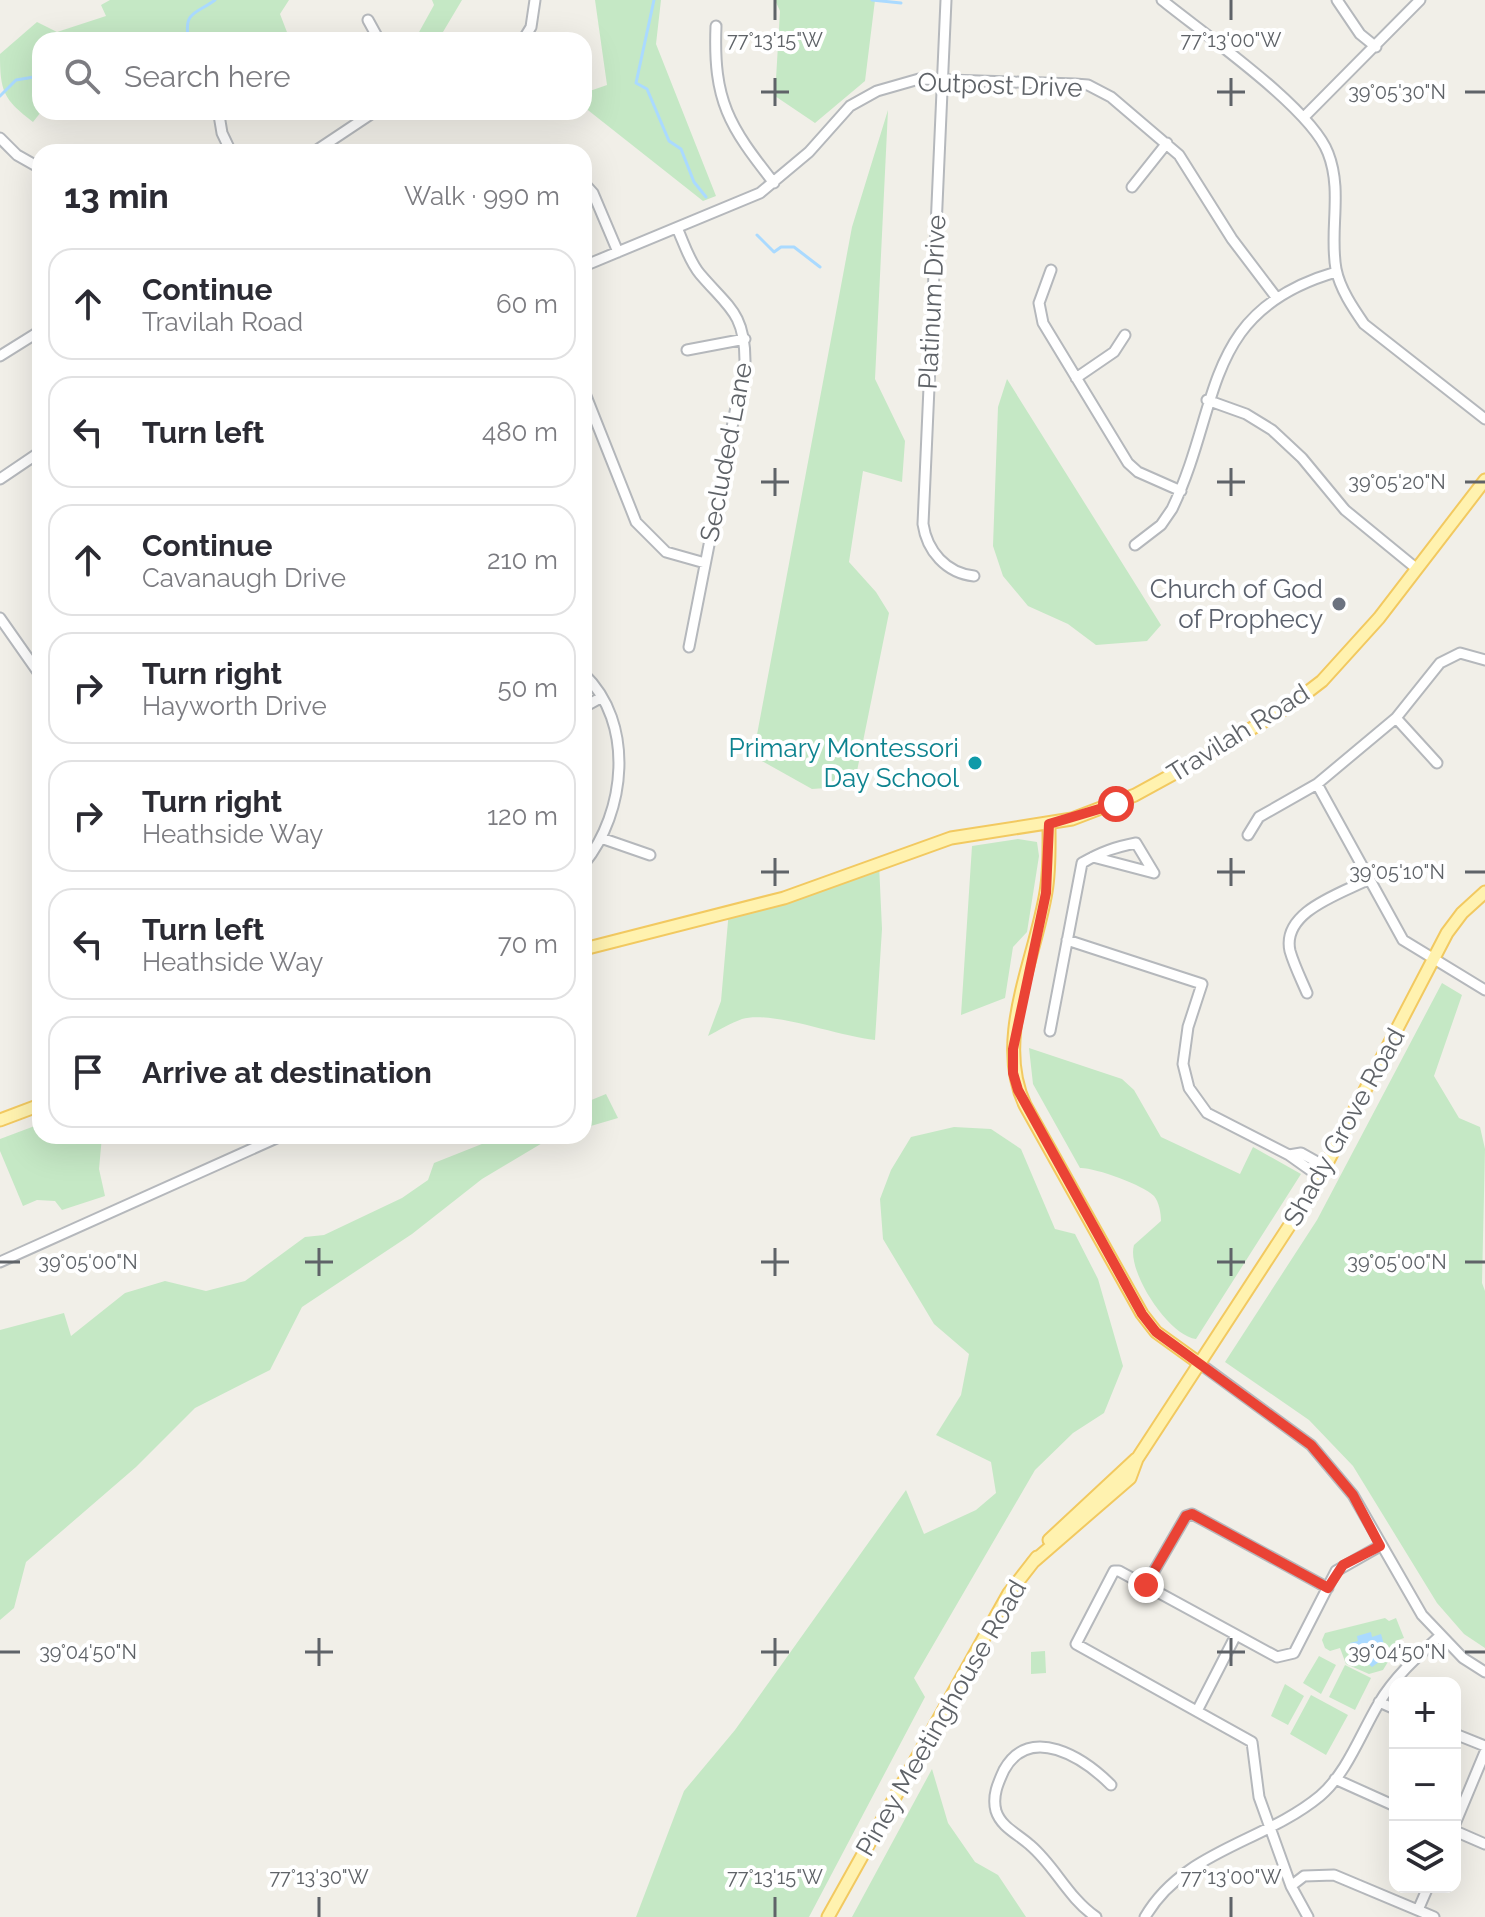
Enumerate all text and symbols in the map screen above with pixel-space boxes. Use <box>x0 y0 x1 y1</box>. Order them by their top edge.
text: 77°13'15"W <box>727 28 823 52</box>
text: 77°13'00"W <box>1181 28 1281 52</box>
search box <box>32 32 592 120</box>
icon: search <box>60 54 104 98</box>
text: Search here <box>124 59 291 94</box>
street label: Outpost Drive <box>917 67 1083 103</box>
text: 39°05'30"N <box>1348 80 1446 104</box>
text: 13 min <box>64 176 169 216</box>
text: Walk · 990 m <box>404 181 560 211</box>
street label: Platinum Drive <box>912 214 952 390</box>
text: Continue <box>142 272 273 307</box>
icon: ahead <box>66 282 110 326</box>
text: 60 m <box>496 289 558 319</box>
text: Travilah Road <box>142 307 303 337</box>
street label: Secluded Lane <box>694 360 758 544</box>
icon: left <box>66 410 110 454</box>
text: Turn left <box>142 415 264 450</box>
text: 480 m <box>482 417 558 447</box>
text: 39°05'20"N <box>1348 470 1446 494</box>
text: Continue <box>142 528 273 563</box>
icon: ahead <box>66 538 110 582</box>
text: 210 m <box>487 545 558 575</box>
text: Cavanaugh Drive <box>142 563 346 593</box>
place label: Church of God of Prophecy <box>1150 574 1323 634</box>
marker: Church of God of Prophecy <box>1330 595 1348 613</box>
text: Turn right <box>142 656 282 691</box>
icon: right <box>66 666 110 710</box>
text: 50 m <box>497 673 558 703</box>
street label: Travilah Road <box>1162 678 1314 788</box>
text: Hayworth Drive <box>142 691 327 721</box>
place label: Primary Montessori Day School <box>729 733 960 793</box>
marker: Primary Montessori Day School <box>966 754 984 772</box>
text: Turn right <box>142 784 282 819</box>
route start <box>1098 786 1134 822</box>
icon: right <box>66 794 110 838</box>
text: 120 m <box>487 801 558 831</box>
text: Heathside Way <box>142 819 323 849</box>
text: 39°05'10"N <box>1349 860 1445 884</box>
text: Turn left <box>142 912 264 947</box>
icon: left <box>66 922 110 966</box>
text: 70 m <box>498 929 558 959</box>
text: Heathside Way <box>142 947 323 977</box>
street label: Shady Grove Road <box>1277 1023 1411 1231</box>
icon: arrive <box>66 1050 110 1094</box>
text: Arrive at destination <box>142 1055 432 1090</box>
text: 39°05'00"N <box>38 1250 138 1274</box>
text: 39°05'00"N <box>1347 1250 1447 1274</box>
route end <box>1128 1567 1164 1603</box>
street label: Piney Meetinghouse Road <box>850 1575 1032 1861</box>
text: 39°04'50"N <box>39 1640 137 1664</box>
text: 39°04'50"N <box>1348 1640 1446 1664</box>
map controls <box>1389 1677 1461 1893</box>
button: + <box>1389 1677 1461 1749</box>
button: − <box>1389 1749 1461 1821</box>
button: layers <box>1389 1821 1461 1893</box>
text: 77°13'30"W <box>269 1865 369 1889</box>
text: 77°13'15"W <box>727 1865 823 1889</box>
text: 77°13'00"W <box>1181 1865 1281 1889</box>

